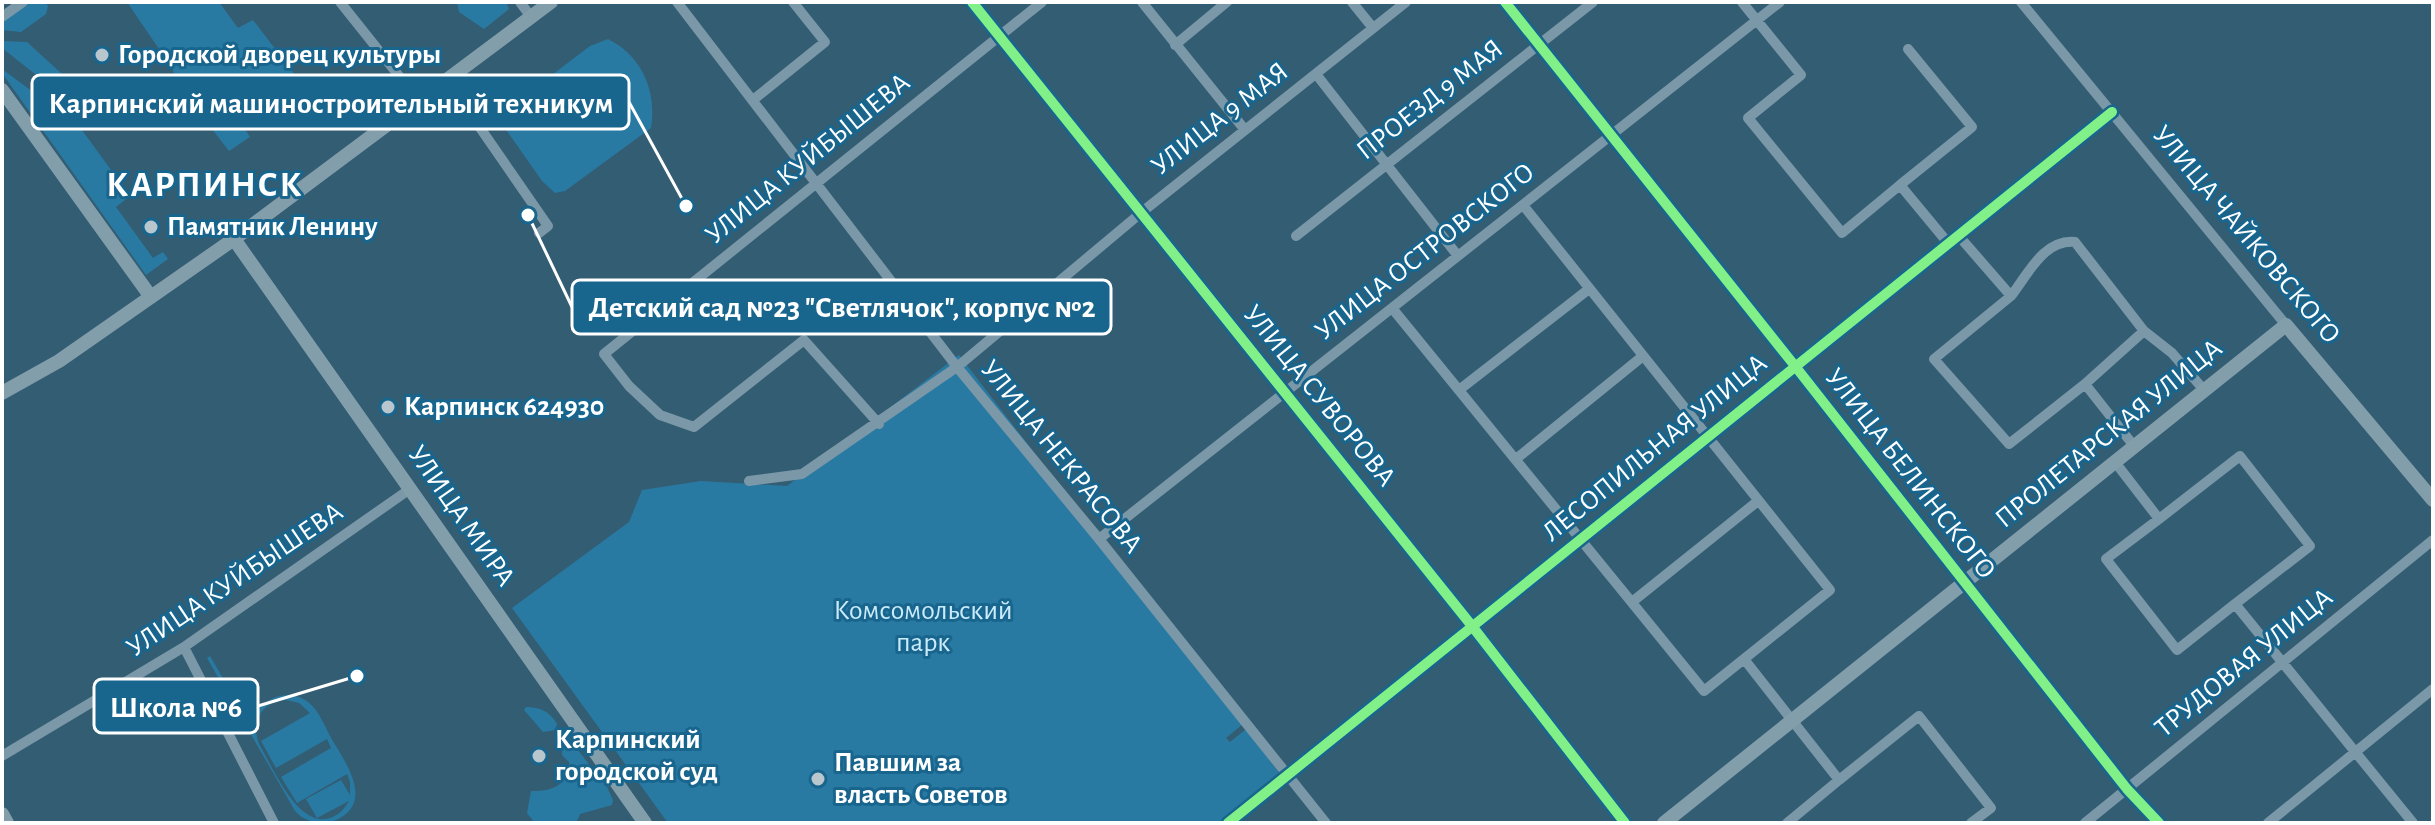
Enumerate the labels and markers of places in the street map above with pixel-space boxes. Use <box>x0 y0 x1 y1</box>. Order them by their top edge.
place label: Городской дворец культуры <box>118 41 441 69</box>
marker: Городской дворец культуры <box>93 46 111 64</box>
callout: Карпинский машиностроительный техникум <box>32 75 629 129</box>
place label: Памятник Ленину <box>167 213 378 241</box>
marker: Памятник Ленину <box>142 218 160 236</box>
callout: Детский сад №23 "Светлячок", корпус №2 <box>572 280 1111 334</box>
place label: Карпинск 624930 <box>404 393 604 421</box>
marker: Карпинск 624930 <box>379 398 397 416</box>
callout: Школа №6 <box>94 679 258 733</box>
place label: Карпинский городской суд <box>555 726 718 786</box>
marker: Карпинский городской суд <box>530 747 548 765</box>
place label: Павшим за власть Советов <box>834 749 1008 809</box>
marker: Павшим за власть Советов <box>809 770 827 788</box>

